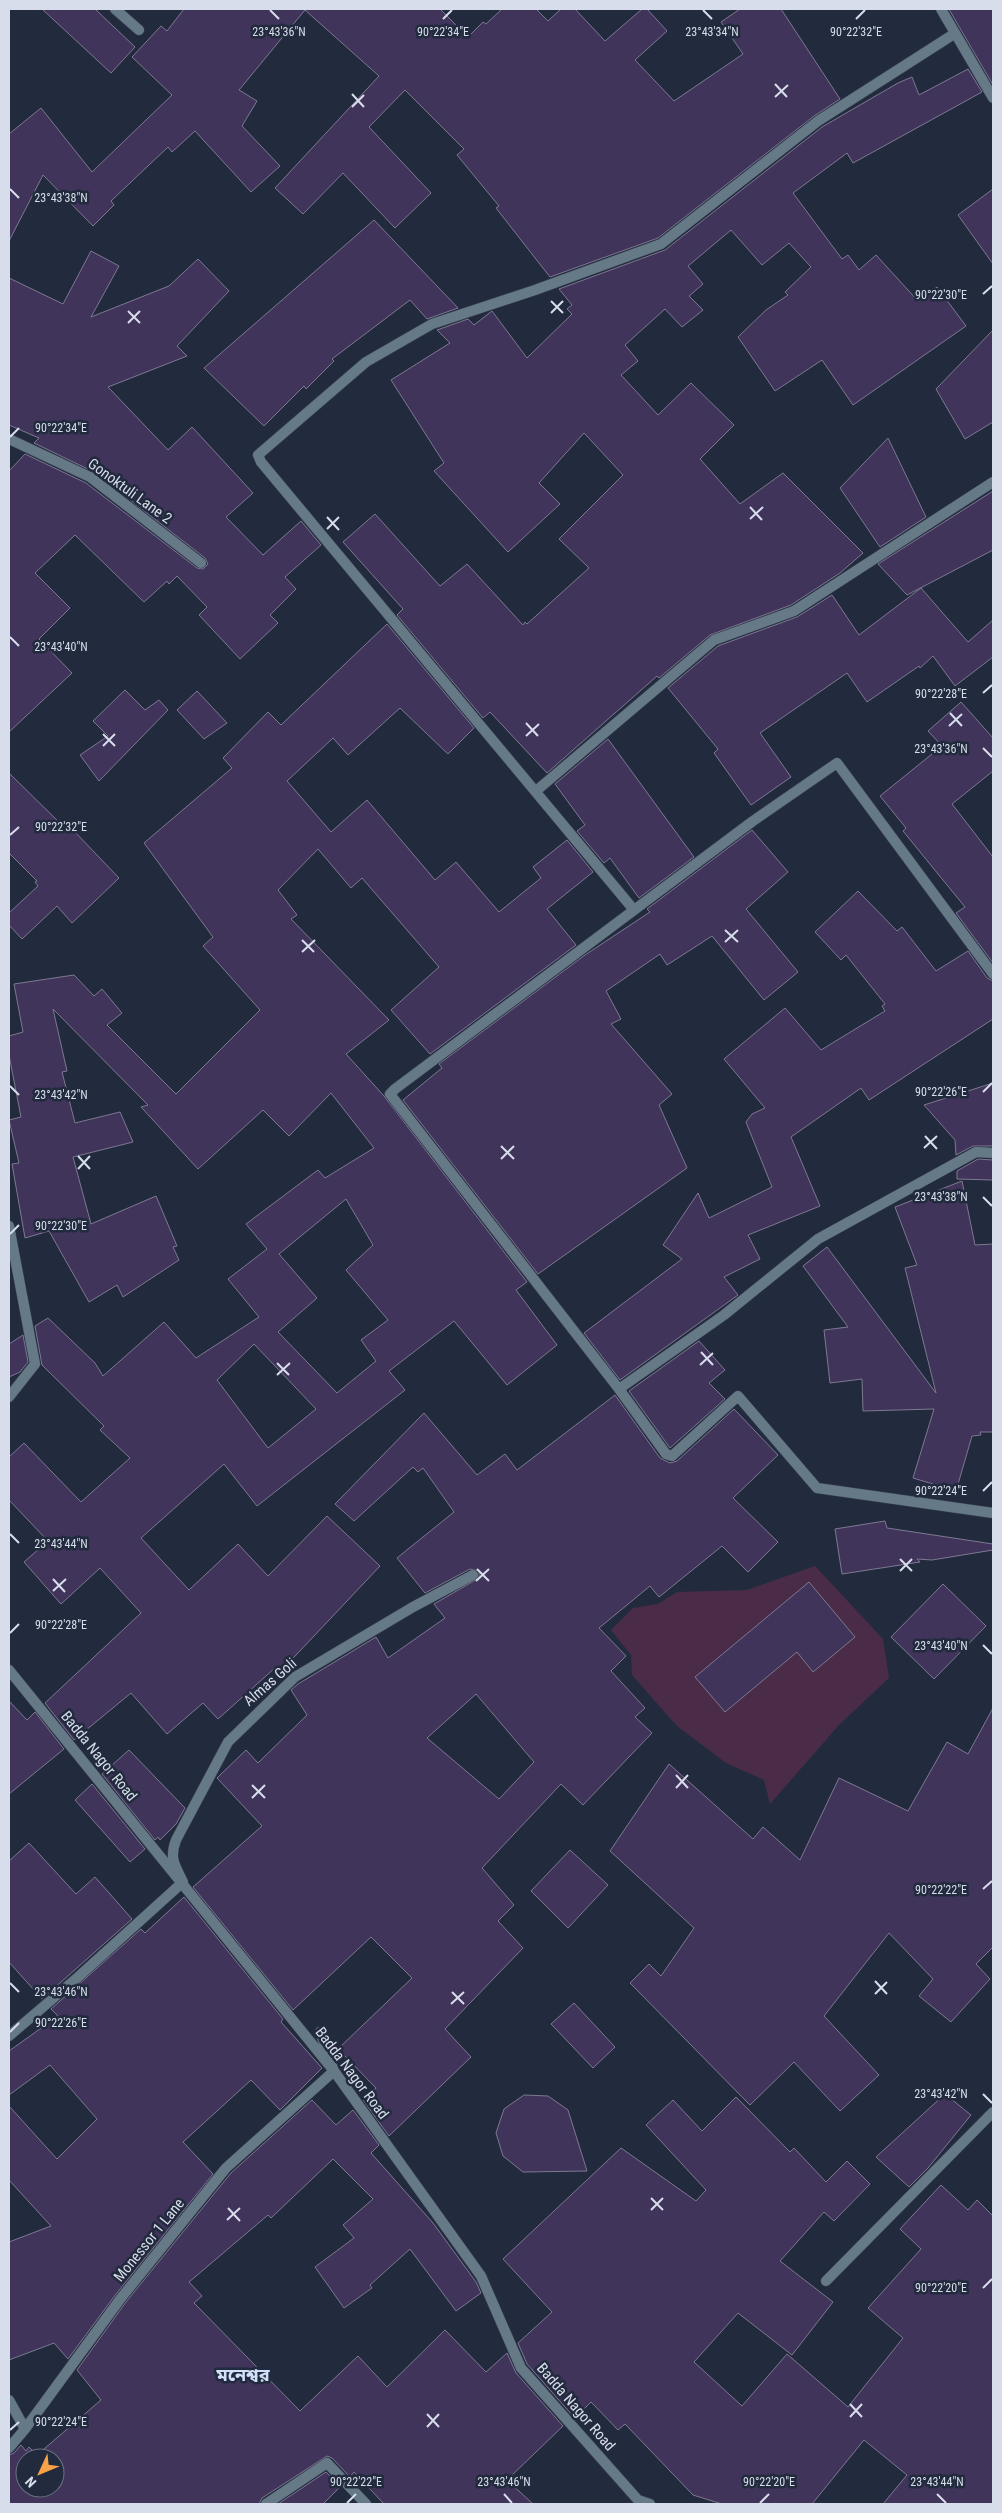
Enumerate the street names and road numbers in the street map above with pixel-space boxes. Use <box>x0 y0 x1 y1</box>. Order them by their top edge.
street label: Gonoktuli Lane 2 <box>84 454 176 528</box>
street label: Almas Goli <box>240 1654 300 1710</box>
street label: Badda Nagor Road <box>57 1707 141 1805</box>
street label: Badda Nagor Road <box>312 2023 392 2123</box>
street label: Monessor 1 Lane <box>110 2195 188 2285</box>
street label: Badda Nagor Road <box>533 2359 619 2455</box>

